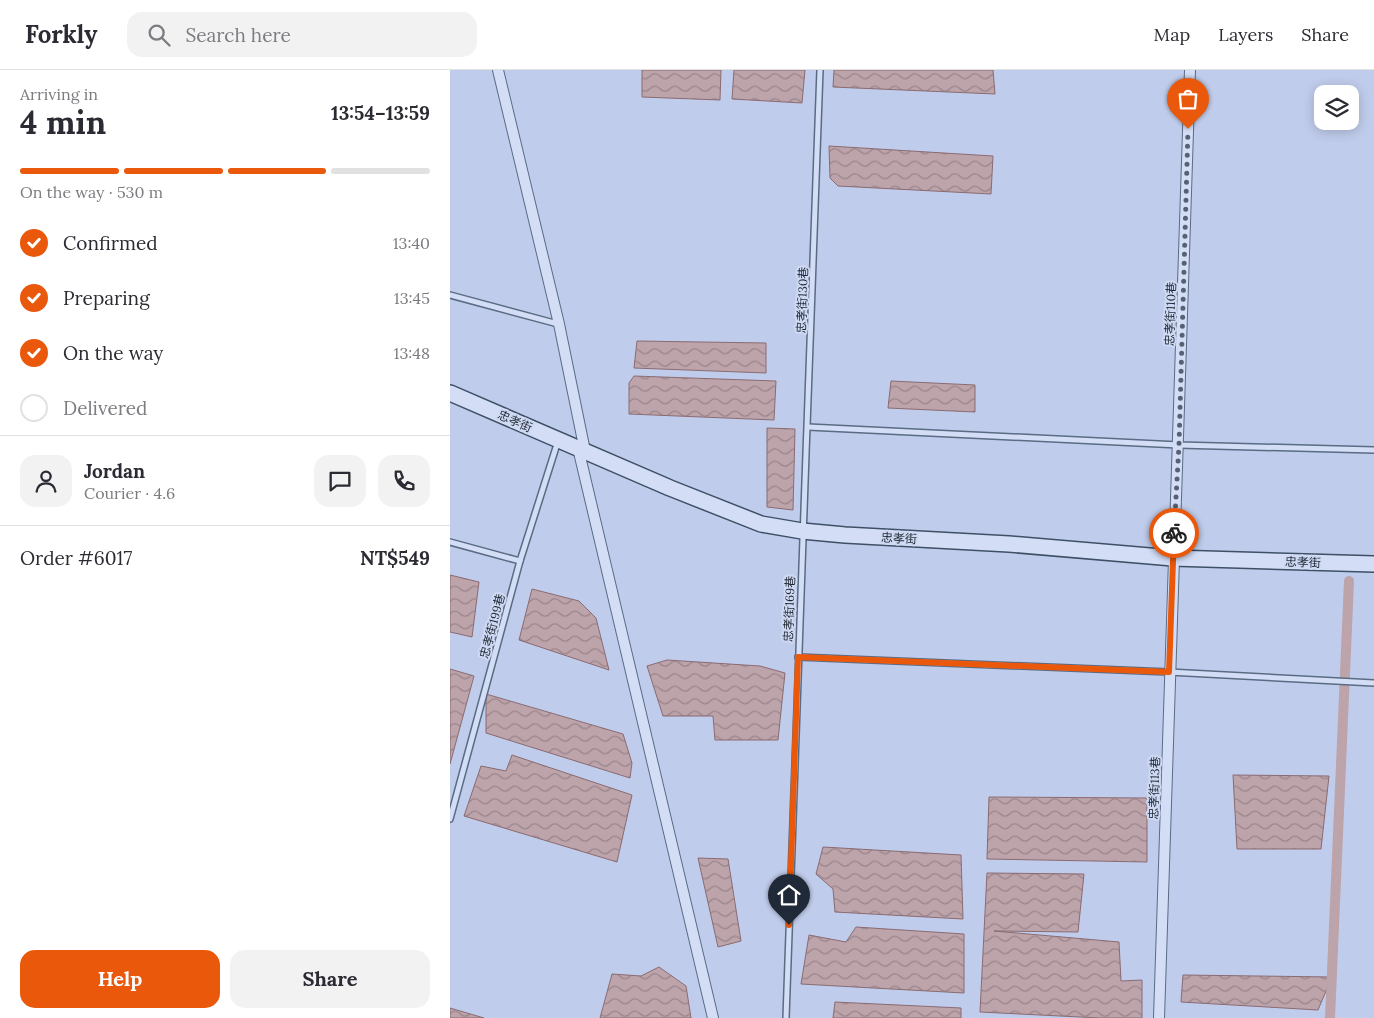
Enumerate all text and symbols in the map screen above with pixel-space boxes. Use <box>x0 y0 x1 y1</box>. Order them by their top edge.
search box <box>127 12 477 57</box>
text: Forkly <box>25 19 97 50</box>
icon: search <box>145 21 173 49</box>
text: Search here <box>185 23 291 47</box>
text: Map <box>1154 23 1190 46</box>
text: Layers <box>1218 23 1273 46</box>
text: Share <box>1301 23 1349 46</box>
pin <box>1167 78 1209 129</box>
text: Arriving in <box>20 84 98 104</box>
icon: bag <box>1174 85 1202 113</box>
map controls <box>1314 85 1359 130</box>
button: layers <box>1314 85 1359 130</box>
text: 13:54–13:59 <box>331 101 430 125</box>
text: 4 min <box>20 102 106 143</box>
text: On the way · 530 m <box>20 182 163 202</box>
icon: check <box>20 229 48 257</box>
text: Confirmed <box>63 231 158 255</box>
text: 13:40 <box>393 233 430 253</box>
street label: 忠孝街130巷 <box>793 267 811 333</box>
street label: 忠孝街110巷 <box>1161 282 1179 346</box>
icon: check <box>20 284 48 312</box>
text: Preparing <box>63 286 150 310</box>
text: 13:45 <box>394 288 430 308</box>
icon: check <box>20 339 48 367</box>
text: On the way <box>63 341 163 365</box>
text: 13:48 <box>394 343 430 363</box>
text: Delivered <box>63 396 147 420</box>
street label: 忠孝街 <box>495 407 535 435</box>
button: person <box>20 455 72 507</box>
button: chat <box>314 455 366 507</box>
button: phone <box>378 455 430 507</box>
text: Jordan <box>84 459 145 483</box>
text: Courier · 4.6 <box>84 483 175 503</box>
courier <box>1149 508 1199 558</box>
icon: bike <box>1160 519 1188 547</box>
street label: 忠孝街 <box>881 530 917 546</box>
text: Order #6017 <box>20 546 132 570</box>
text: NT$549 <box>360 546 430 570</box>
street label: 忠孝街 <box>1285 554 1321 570</box>
street label: 忠孝街169巷 <box>780 576 798 642</box>
street label: 忠孝街199巷 <box>476 592 508 660</box>
street label: 忠孝街113巷 <box>1145 756 1163 820</box>
pin <box>768 874 810 925</box>
icon: home <box>775 881 803 909</box>
button: Help <box>20 950 220 1008</box>
button: Share <box>230 950 430 1008</box>

